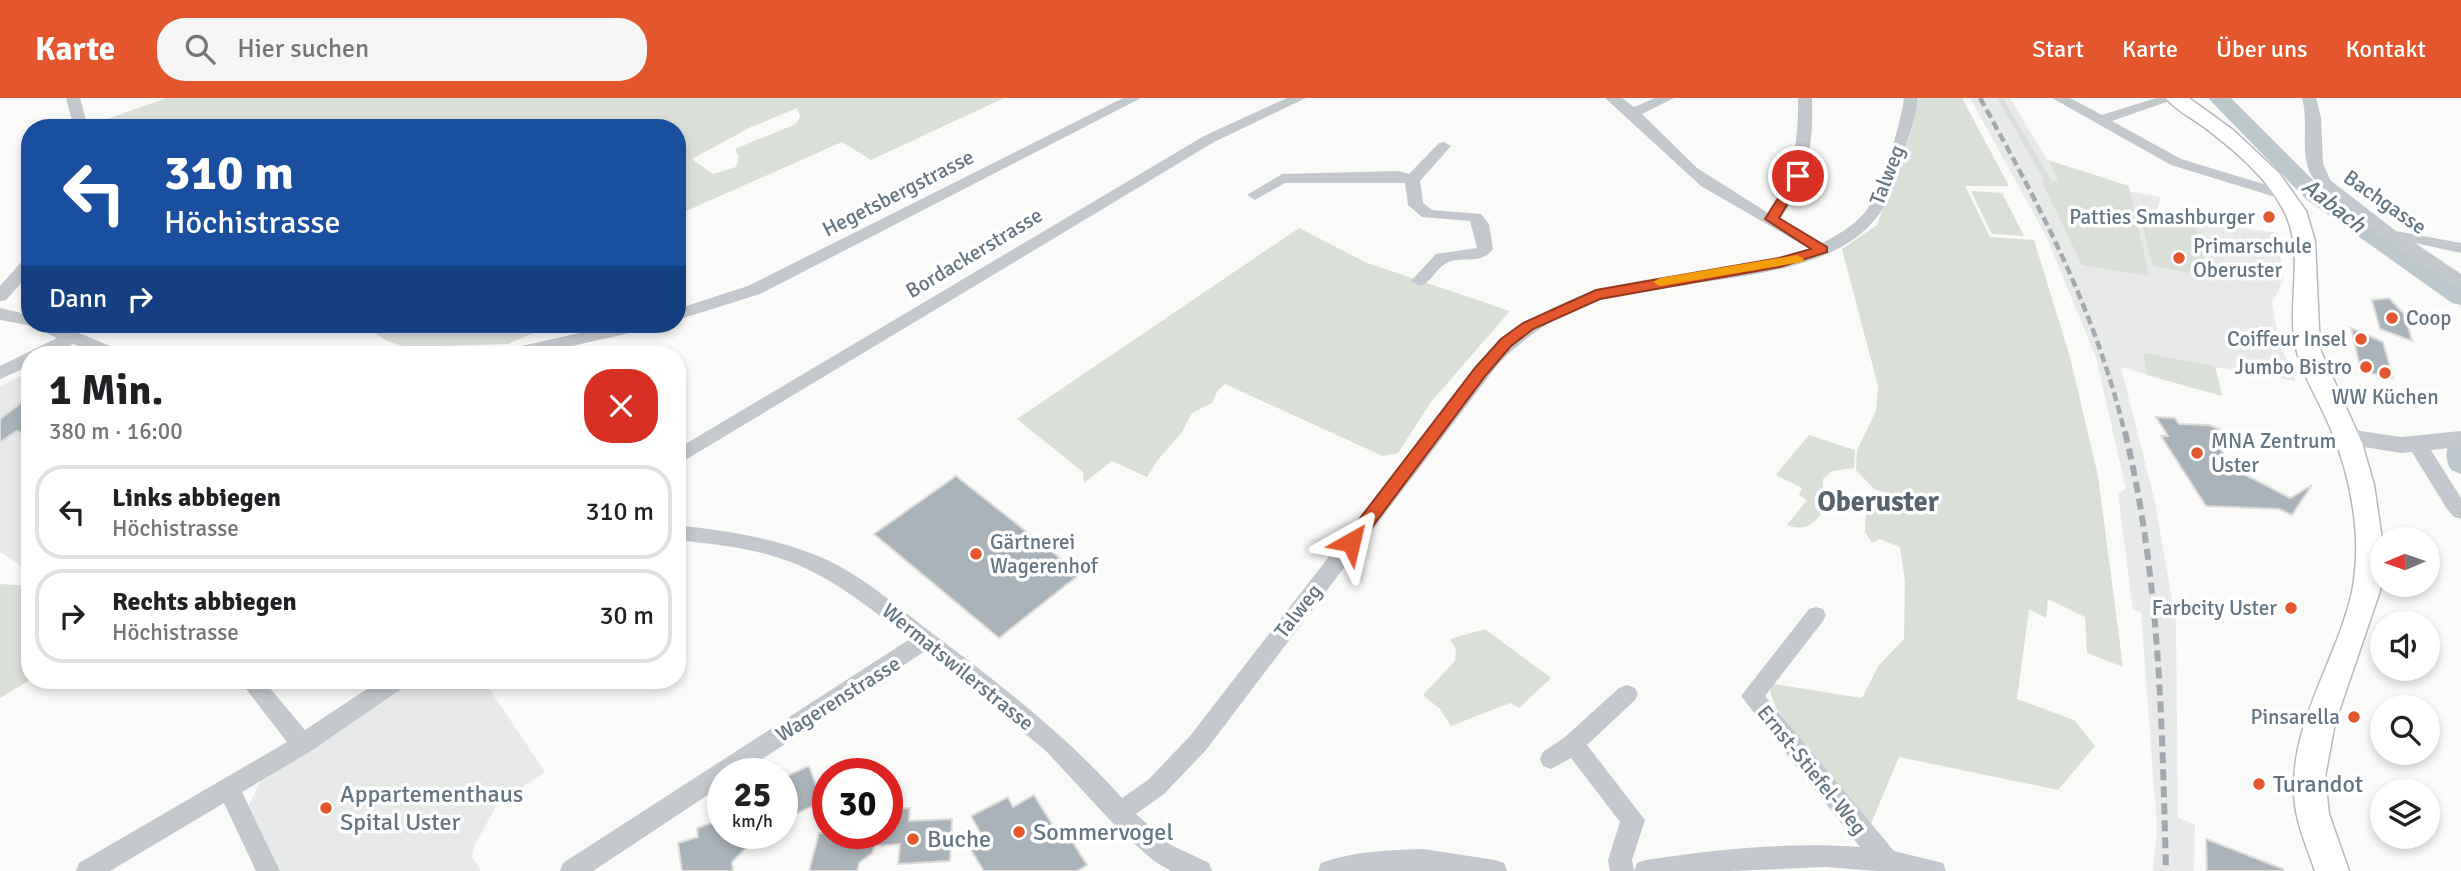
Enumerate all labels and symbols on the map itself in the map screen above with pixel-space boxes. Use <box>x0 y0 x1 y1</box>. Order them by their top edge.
street label: Talweg <box>1864 141 1910 209</box>
street label: Hegetsbergstrasse <box>818 144 978 242</box>
pin <box>1768 146 1828 206</box>
street label: Bachgasse <box>2339 164 2431 240</box>
water label: Aabach <box>2296 172 2372 240</box>
street label: Bordackerstrasse <box>901 202 1047 304</box>
place label: Patties Smashburger <box>2069 204 2255 230</box>
marker: Patties Smashburger <box>2261 209 2277 225</box>
place label: Primarschule Oberuster <box>2193 233 2312 283</box>
marker: Primarschule Oberuster <box>2171 250 2187 266</box>
place label: Coop <box>2406 305 2452 331</box>
marker: Coop <box>2384 310 2400 326</box>
place label: Coiffeur Insel <box>2227 326 2347 352</box>
marker: Coiffeur Insel <box>2353 331 2369 347</box>
place label: Jumbo Bistro <box>2235 354 2352 380</box>
marker: Jumbo Bistro <box>2358 359 2374 375</box>
marker: WW Küchen <box>2377 365 2393 381</box>
place label: WW Küchen <box>2331 384 2439 410</box>
place label: MNA Zentrum Uster <box>2211 428 2336 478</box>
marker: MNA Zentrum Uster <box>2189 445 2205 461</box>
district label: Oberuster <box>1817 485 1940 519</box>
position arrow <box>1314 505 1388 579</box>
north arrow <box>2370 527 2440 597</box>
place label: Gärtnerei Wagerenhof <box>990 529 1099 579</box>
marker: Gärtnerei Wagerenhof <box>968 546 984 562</box>
street label: Talweg <box>1269 579 1327 643</box>
place label: Farbcity Uster <box>2152 595 2277 621</box>
street label: Wermatswilerstrasse <box>877 598 1039 736</box>
marker: Farbcity Uster <box>2283 600 2299 616</box>
street label: Wagerenstrasse <box>771 650 905 748</box>
street label: Ernst-Stiefel-Weg <box>1752 700 1872 840</box>
place label: Pinsarella <box>2250 704 2340 730</box>
marker: Pinsarella <box>2346 709 2362 725</box>
speed limit sign: 30 <box>812 758 903 849</box>
place label: Turandot <box>2273 769 2363 799</box>
marker: Turandot <box>2251 776 2267 792</box>
place label: Appartementhaus Spital Uster <box>340 779 523 837</box>
marker: Appartementhaus Spital Uster <box>318 800 334 816</box>
place label: Sommervogel <box>1033 817 1173 847</box>
place label: Buche <box>927 824 991 854</box>
marker: Sommervogel <box>1011 824 1027 840</box>
marker: Buche <box>905 831 921 847</box>

